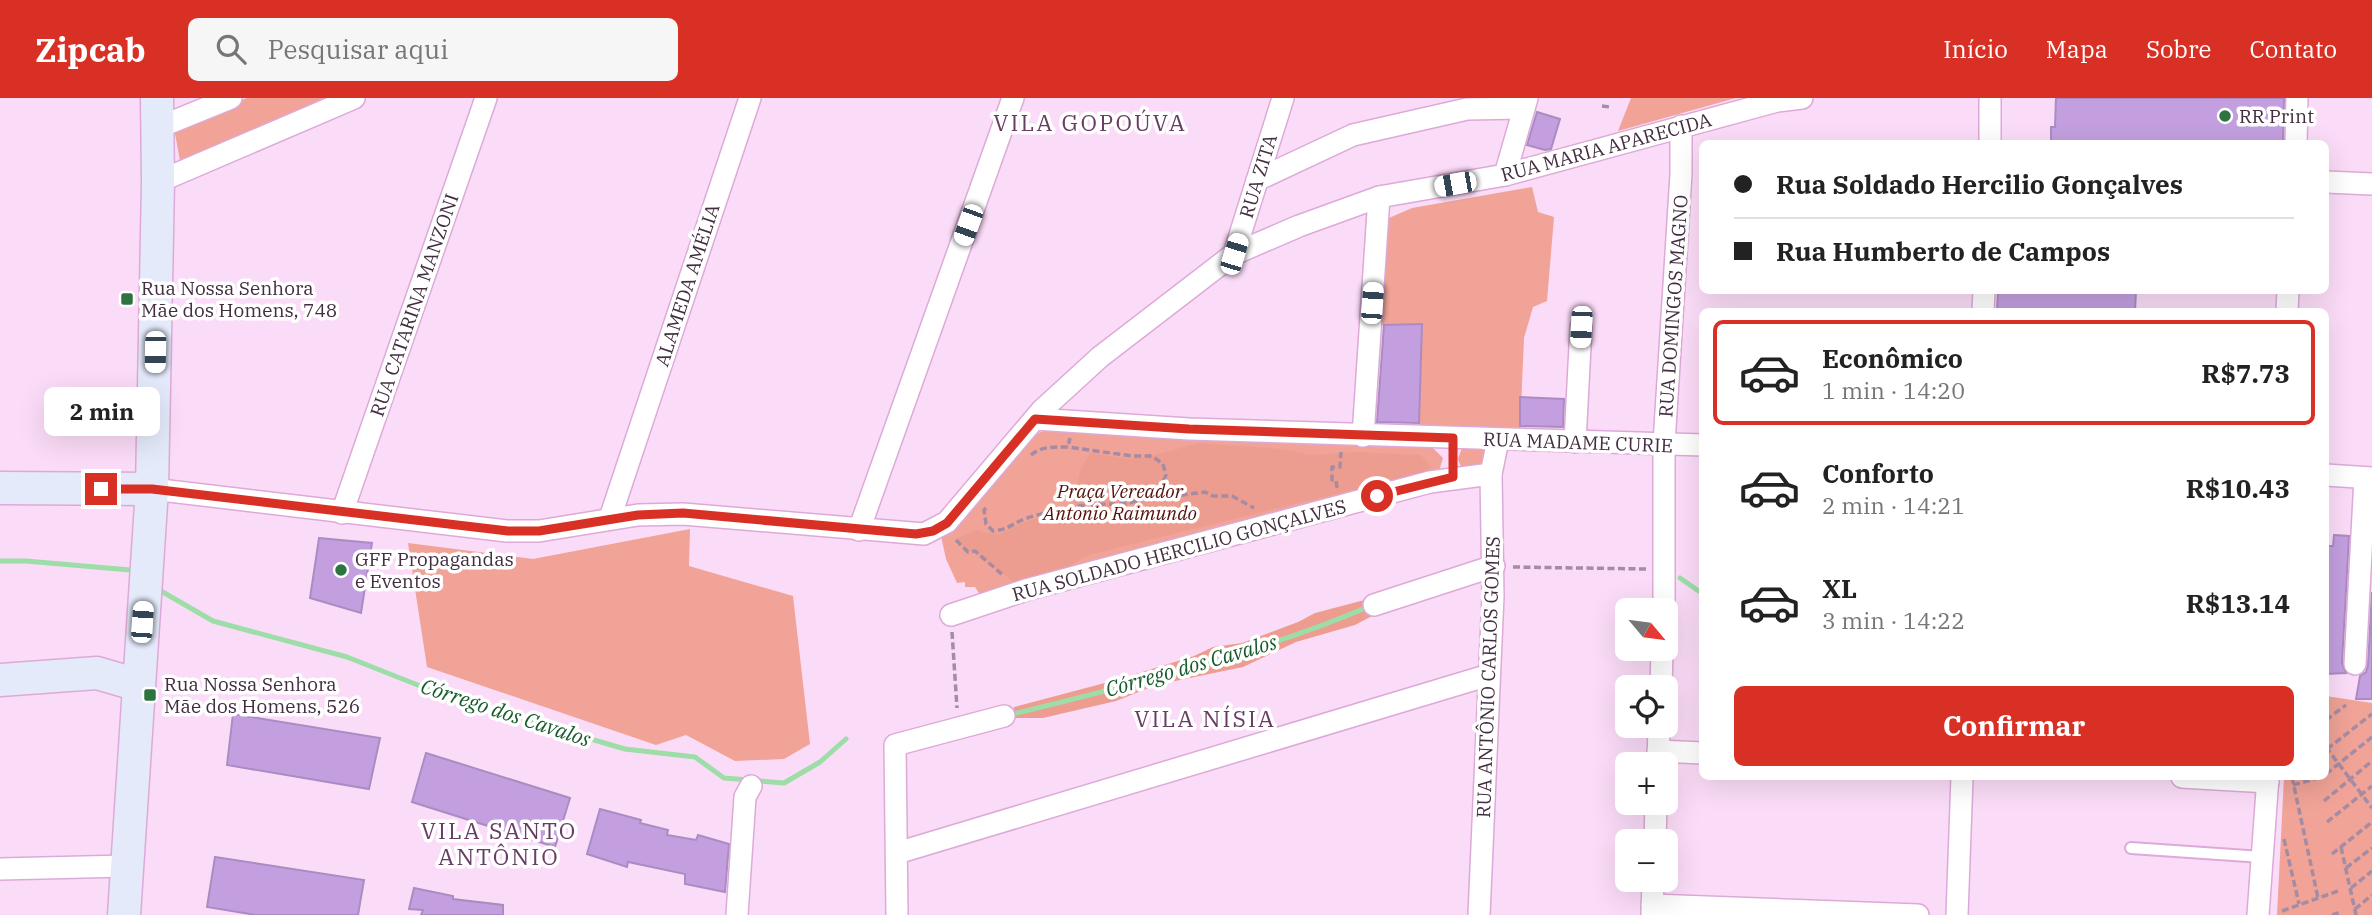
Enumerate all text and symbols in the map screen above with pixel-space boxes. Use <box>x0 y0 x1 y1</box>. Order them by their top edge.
search box <box>188 18 678 81</box>
text: Zipcab <box>35 28 146 71</box>
icon: search <box>212 30 250 68</box>
text: Pesquisar aqui <box>268 32 448 66</box>
text: Início <box>1943 33 2008 65</box>
text: Mapa <box>2046 33 2108 65</box>
text: Sobre <box>2146 33 2211 65</box>
text: Contato <box>2249 33 2337 65</box>
place label: RR Print <box>2239 104 2314 128</box>
district label: VILA GOPOÚVA <box>993 107 1187 137</box>
street label: RUA MARIA APARECIDA <box>1498 107 1714 187</box>
marker: RR Print <box>2217 108 2233 124</box>
street label: RUA ZITA <box>1234 131 1282 221</box>
text: Rua Soldado Hercilio Gonçalves <box>1776 167 2183 201</box>
car <box>1433 170 1478 198</box>
street label: RUA CATARINA MANZONI <box>364 190 464 420</box>
street label: RUA DOMINGOS MAGNO <box>1653 194 1693 418</box>
street label: ALAMEDA AMÉLIA <box>649 201 725 369</box>
car <box>951 202 986 248</box>
car <box>1218 231 1251 277</box>
text: Rua Humberto de Campos <box>1776 234 2110 268</box>
place label: Rua Nossa Senhora Mãe dos Homens, 748 <box>141 276 337 322</box>
car <box>1361 281 1384 325</box>
marker: Rua Nossa Senhora Mãe dos Homens, 748 <box>119 291 135 307</box>
car <box>1570 305 1593 349</box>
car <box>145 331 166 373</box>
icon: car <box>1738 341 1801 404</box>
text: Econômico <box>1822 341 1963 375</box>
text: R$7.73 <box>2201 356 2290 390</box>
text: 1 min · 14:20 <box>1822 375 1965 405</box>
callout: 2 min <box>43 388 159 436</box>
text: 2 min <box>70 396 134 426</box>
street label: RUA MADAME CURIE <box>1483 427 1673 457</box>
icon: car <box>1738 456 1801 519</box>
text: Conforto <box>1822 456 1934 490</box>
text: R$10.43 <box>2186 471 2290 505</box>
route end <box>85 473 117 505</box>
park label: Praça Vereador Antonio Raimundo <box>1041 479 1197 525</box>
route start <box>1361 480 1393 512</box>
text: 2 min · 14:21 <box>1822 490 1965 520</box>
street label: RUA SOLDADO HERCILIO GONÇALVES <box>1009 494 1349 606</box>
street label: RUA ANTÔNIO CARLOS GOMES <box>1471 536 1505 818</box>
place label: GFF Propagandas e Eventos <box>355 547 514 593</box>
marker: GFF Propagandas e Eventos <box>333 562 349 578</box>
icon: car <box>1738 571 1801 634</box>
text: XL <box>1822 571 1857 605</box>
text: R$13.14 <box>2186 586 2290 620</box>
north arrow <box>1615 598 1678 662</box>
map controls <box>1615 598 1678 892</box>
car <box>131 600 154 644</box>
text: 3 min · 14:22 <box>1822 605 1965 635</box>
water label: Córrego dos Cavalos <box>1102 627 1280 703</box>
water label: Córrego dos Cavalos <box>417 671 595 753</box>
place label: Rua Nossa Senhora Mãe dos Homens, 526 <box>164 672 360 718</box>
button: locate <box>1615 675 1678 738</box>
button: Confirmar <box>1734 686 2294 766</box>
marker: Rua Nossa Senhora Mãe dos Homens, 526 <box>142 687 158 703</box>
district label: VILA NÍSIA <box>1134 703 1276 733</box>
button: + <box>1615 752 1678 815</box>
district label: VILA SANTO ANTÔNIO <box>421 815 577 871</box>
button: − <box>1615 829 1678 892</box>

